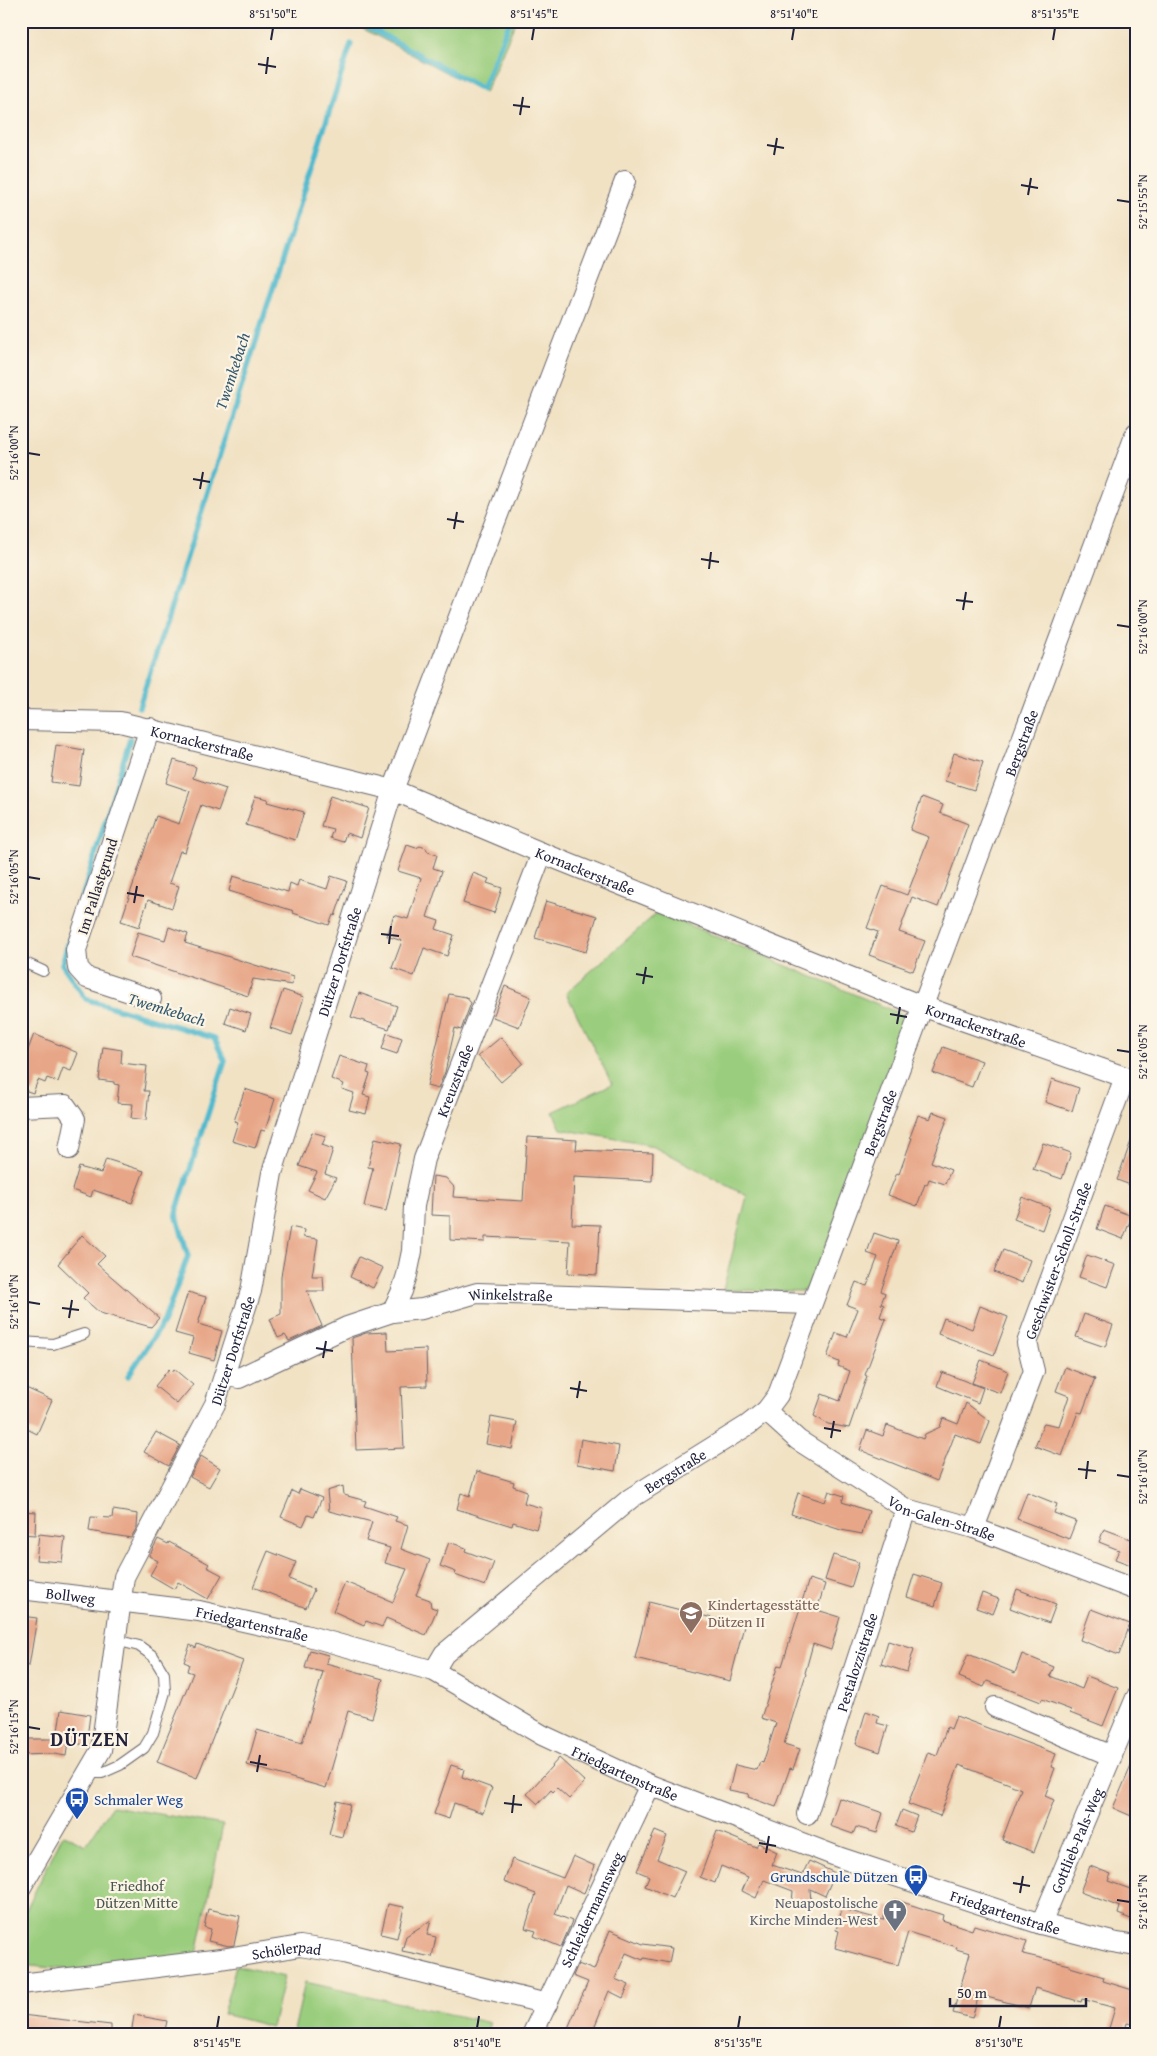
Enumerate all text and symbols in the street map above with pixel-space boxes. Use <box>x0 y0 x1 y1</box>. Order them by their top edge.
text: 8°51'50"E <box>249 5 297 22</box>
text: 8°51'45"E <box>510 5 558 22</box>
text: 8°51'40"E <box>770 5 818 22</box>
text: 8°51'35"E <box>1031 5 1079 22</box>
text: 52°15'55"N <box>1134 174 1151 230</box>
water label: Twemkebach <box>208 329 256 413</box>
text: 52°16'00"N <box>5 425 22 481</box>
text: 52°16'00"N <box>1134 599 1151 655</box>
street label: Bergstraße <box>999 706 1043 779</box>
street label: Kornackerstraße <box>149 720 256 765</box>
street label: Im Pallastgrund <box>72 835 122 937</box>
street label: Kornackerstraße <box>532 841 638 900</box>
text: 52°16'05"N <box>5 849 22 905</box>
street label: Dützer Dorfstraße <box>312 904 366 1019</box>
water label: Twemkebach <box>125 986 209 1032</box>
street label: Kornackerstraße <box>923 998 1029 1052</box>
text: 52°16'05"N <box>1134 1024 1151 1080</box>
street label: Kreuzstraße <box>431 1041 478 1120</box>
street label: Bergstraße <box>858 1086 901 1158</box>
street label: Geschwister-Scholl-Straße <box>1019 1179 1096 1342</box>
text: 52°16'10"N <box>5 1274 22 1330</box>
street label: Winkelstraße <box>466 1282 553 1306</box>
street label: Dützer Dorfstraße <box>205 1293 259 1408</box>
street label: Bergstraße <box>640 1443 710 1498</box>
text: 52°16'10"N <box>1134 1449 1151 1505</box>
street label: Von-Galen-Straße <box>884 1490 999 1546</box>
street label: Bollweg <box>45 1582 97 1609</box>
place label: Kindertagesstätte Dützen II <box>708 1594 820 1632</box>
street label: Friedgartenstraße <box>194 1600 310 1646</box>
school or university icon: Kindertagesstätte Dützen II <box>678 1600 704 1634</box>
street label: Pestalozzistraße <box>831 1610 882 1714</box>
text: 52°16'15"N <box>5 1699 22 1755</box>
district label: DÜTZEN <box>50 1724 130 1753</box>
street label: Friedgartenstraße <box>569 1740 682 1805</box>
street label: Gottlieb-Pals-Weg <box>1045 1784 1108 1896</box>
bus stop icon: Schmaler Weg <box>64 1786 90 1820</box>
place label: Schmaler Weg <box>94 1789 183 1810</box>
street label: Schleidermannsweg <box>555 1847 628 1971</box>
bus stop icon: Grundschule Dützen <box>903 1863 929 1897</box>
place label: Grundschule Dützen <box>770 1866 899 1887</box>
text: 52°16'15"N <box>1134 1874 1151 1930</box>
park label: Friedhof Dützen Mitte <box>96 1875 178 1913</box>
street label: Friedgartenstraße <box>948 1884 1063 1939</box>
place label: Neuapostolische Kirche Minden-West <box>750 1892 879 1930</box>
church icon: Neuapostolische Kirche Minden-West <box>882 1898 908 1932</box>
street label: Schölerpad <box>250 1935 323 1964</box>
scale bar <box>950 1976 1086 2008</box>
text: 50 m <box>957 1982 988 2003</box>
text: 8°51'45"E <box>193 2034 241 2051</box>
text: 8°51'40"E <box>453 2034 501 2051</box>
text: 8°51'35"E <box>714 2034 762 2051</box>
text: 8°51'30"E <box>975 2034 1023 2051</box>

